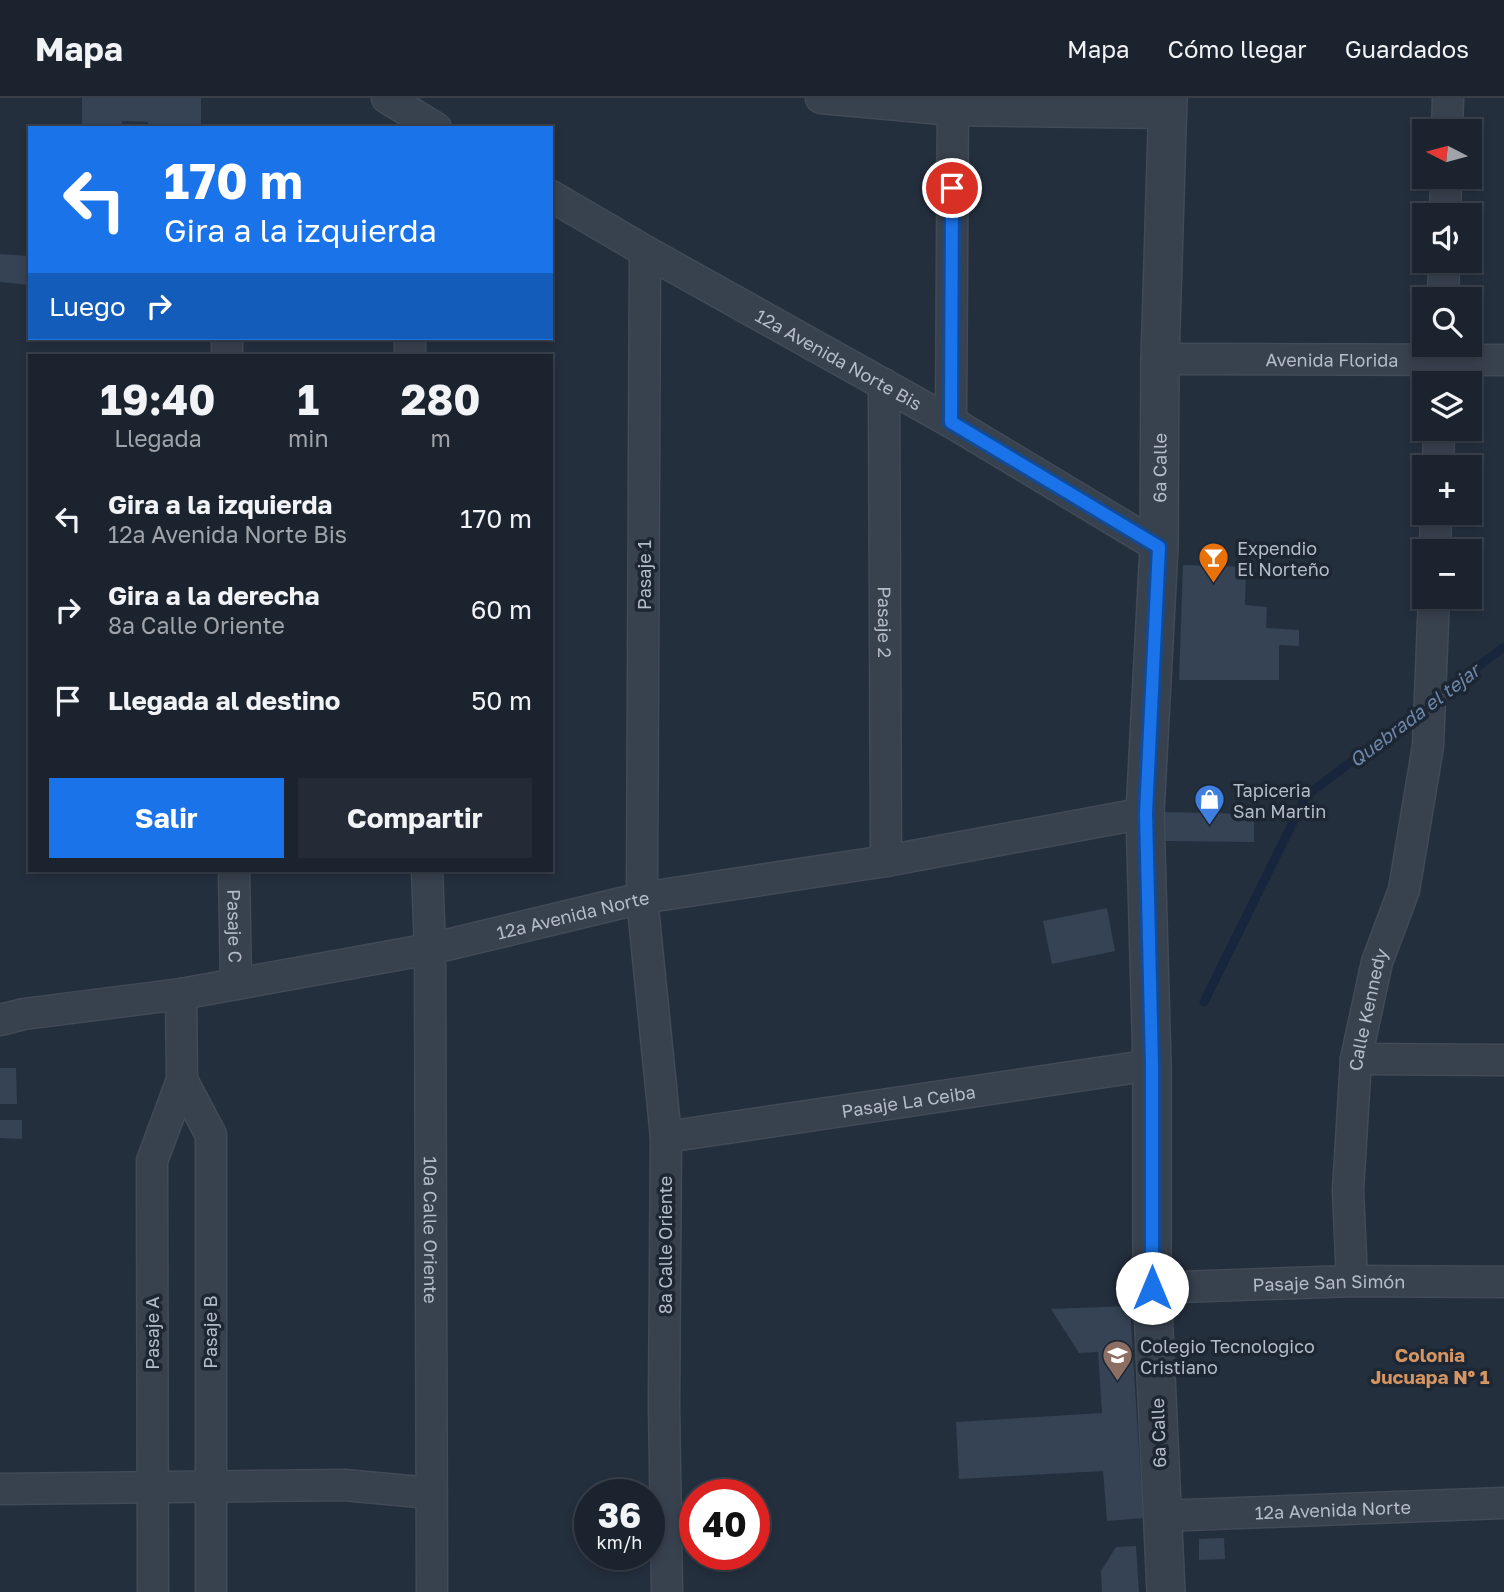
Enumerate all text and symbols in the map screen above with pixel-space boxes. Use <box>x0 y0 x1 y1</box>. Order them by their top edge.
text: Mapa <box>35 29 123 68</box>
text: Mapa <box>1067 34 1130 63</box>
text: Cómo llegar <box>1168 34 1307 63</box>
text: Guardados <box>1345 34 1469 63</box>
north arrow <box>1412 119 1482 189</box>
map controls <box>1412 119 1482 609</box>
text: 170 m <box>164 151 303 210</box>
icon: left <box>49 154 140 245</box>
pin <box>922 158 982 218</box>
icon: arrive <box>933 169 971 207</box>
button: sound <box>1412 203 1482 273</box>
text: Gira a la izquierda <box>164 211 437 249</box>
icon: right <box>140 287 178 325</box>
button: search <box>1412 287 1482 357</box>
text: Luego <box>49 291 126 322</box>
street label: 12a Avenida Norte Bis <box>752 304 926 415</box>
street label: Avenida Florida <box>1265 348 1399 371</box>
button: layers <box>1412 371 1482 441</box>
text: 19:40 <box>100 374 216 424</box>
text: 1 <box>297 374 319 424</box>
text: 280 <box>401 374 481 424</box>
text: Llegada <box>114 424 202 452</box>
text: min <box>288 424 329 452</box>
text: m <box>431 424 451 452</box>
street label: 6a Calle <box>1148 433 1171 503</box>
button: + <box>1412 455 1482 525</box>
text: Gira a la izquierda <box>108 489 332 520</box>
icon: left <box>49 500 87 538</box>
text: 170 m <box>460 503 532 534</box>
text: 12a Avenida Norte Bis <box>108 520 347 548</box>
place label: Expendio El Norteño <box>1237 537 1330 580</box>
button: − <box>1412 539 1482 609</box>
street label: Pasaje 1 <box>633 540 655 610</box>
bar icon: Expendio El Norteño <box>1197 541 1231 585</box>
text: Gira a la derecha <box>108 580 320 611</box>
street label: Pasaje 2 <box>874 586 896 658</box>
icon: right <box>49 591 87 629</box>
text: 60 m <box>471 594 532 625</box>
text: 8a Calle Oriente <box>108 611 285 639</box>
water label: Quebrada el tejar <box>1344 657 1486 771</box>
icon: arrive <box>49 682 87 720</box>
text: Llegada al destino <box>108 685 340 716</box>
text: 50 m <box>471 685 532 716</box>
button: Salir <box>49 778 284 858</box>
button: Compartir <box>298 778 532 858</box>
place label: Tapiceria San Martin <box>1233 779 1326 822</box>
shop icon: Tapiceria San Martin <box>1193 783 1227 827</box>
street label: 12a Avenida Norte <box>494 886 651 944</box>
street label: Pasaje C <box>223 889 247 963</box>
street label: Calle Kennedy <box>1344 945 1392 1071</box>
street label: Pasaje La Ceiba <box>840 1080 977 1122</box>
street label: 10a Calle Oriente <box>420 1156 442 1304</box>
street label: 8a Calle Oriente <box>654 1176 676 1314</box>
position arrow <box>1115 1251 1189 1325</box>
street label: Pasaje San Simón <box>1252 1270 1405 1295</box>
street label: Pasaje B <box>199 1295 221 1369</box>
street label: Pasaje A <box>141 1296 163 1370</box>
place label: Colegio Tecnologico Cristiano <box>1140 1335 1315 1378</box>
school or university icon: Colegio Tecnologico Cristiano <box>1100 1339 1134 1383</box>
district label: Colonia Jucuapa Nº 1 <box>1370 1343 1490 1388</box>
street label: 6a Calle <box>1146 1398 1170 1468</box>
speed limit sign: 40 <box>679 1479 770 1570</box>
text: 36 <box>598 1494 641 1536</box>
street label: 12a Avenida Norte <box>1254 1496 1411 1523</box>
text: km/h <box>597 1531 642 1553</box>

